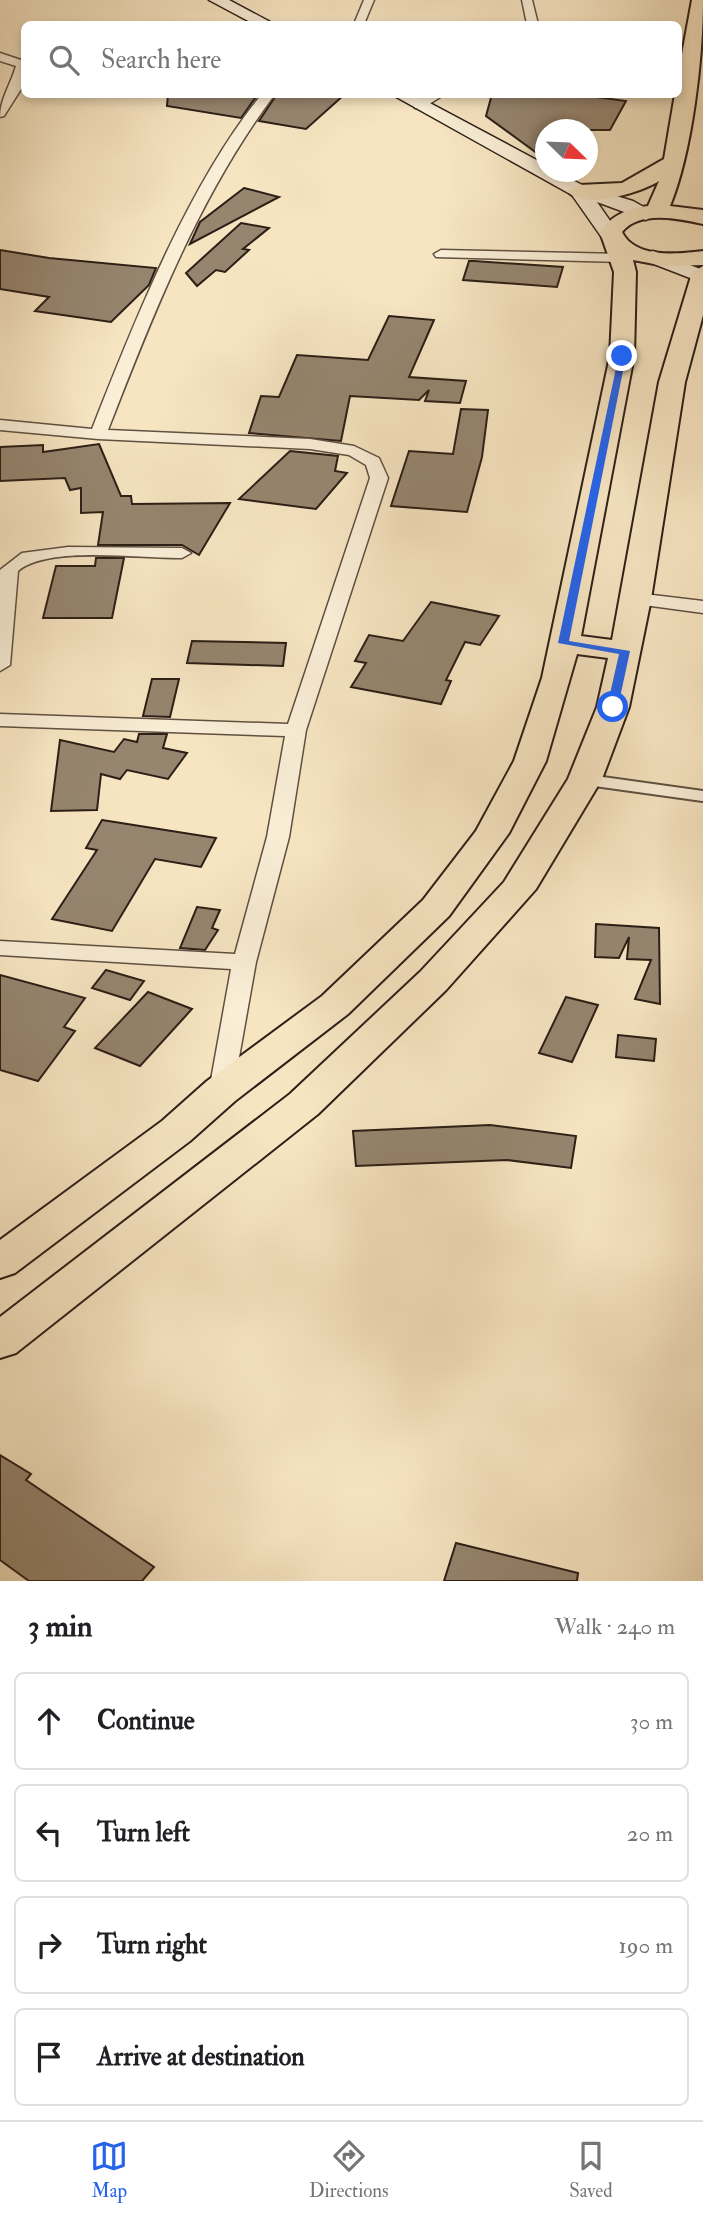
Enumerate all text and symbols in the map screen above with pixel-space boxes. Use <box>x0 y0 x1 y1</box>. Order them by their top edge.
search box <box>21 21 682 98</box>
icon: search <box>45 41 83 79</box>
text: Search here <box>101 44 221 76</box>
north arrow <box>535 119 598 182</box>
route end <box>606 340 637 371</box>
route start <box>597 691 628 722</box>
text: 3 min <box>28 1608 93 1645</box>
text: Walk · 240 m <box>555 1612 675 1641</box>
icon: ahead <box>30 1702 68 1740</box>
text: Continue <box>97 1705 195 1737</box>
text: 30 m <box>630 1707 673 1736</box>
icon: left <box>30 1814 68 1852</box>
text: Turn left <box>97 1817 190 1849</box>
text: 20 m <box>627 1819 673 1848</box>
icon: right <box>30 1926 68 1964</box>
text: Turn right <box>97 1929 207 1961</box>
text: 190 m <box>619 1931 673 1960</box>
icon: arrive <box>30 2038 68 2076</box>
text: Arrive at destination <box>97 2041 305 2073</box>
tab: Map <box>90 2137 128 2203</box>
tab: Directions <box>309 2137 389 2203</box>
tab: Saved <box>569 2137 613 2203</box>

